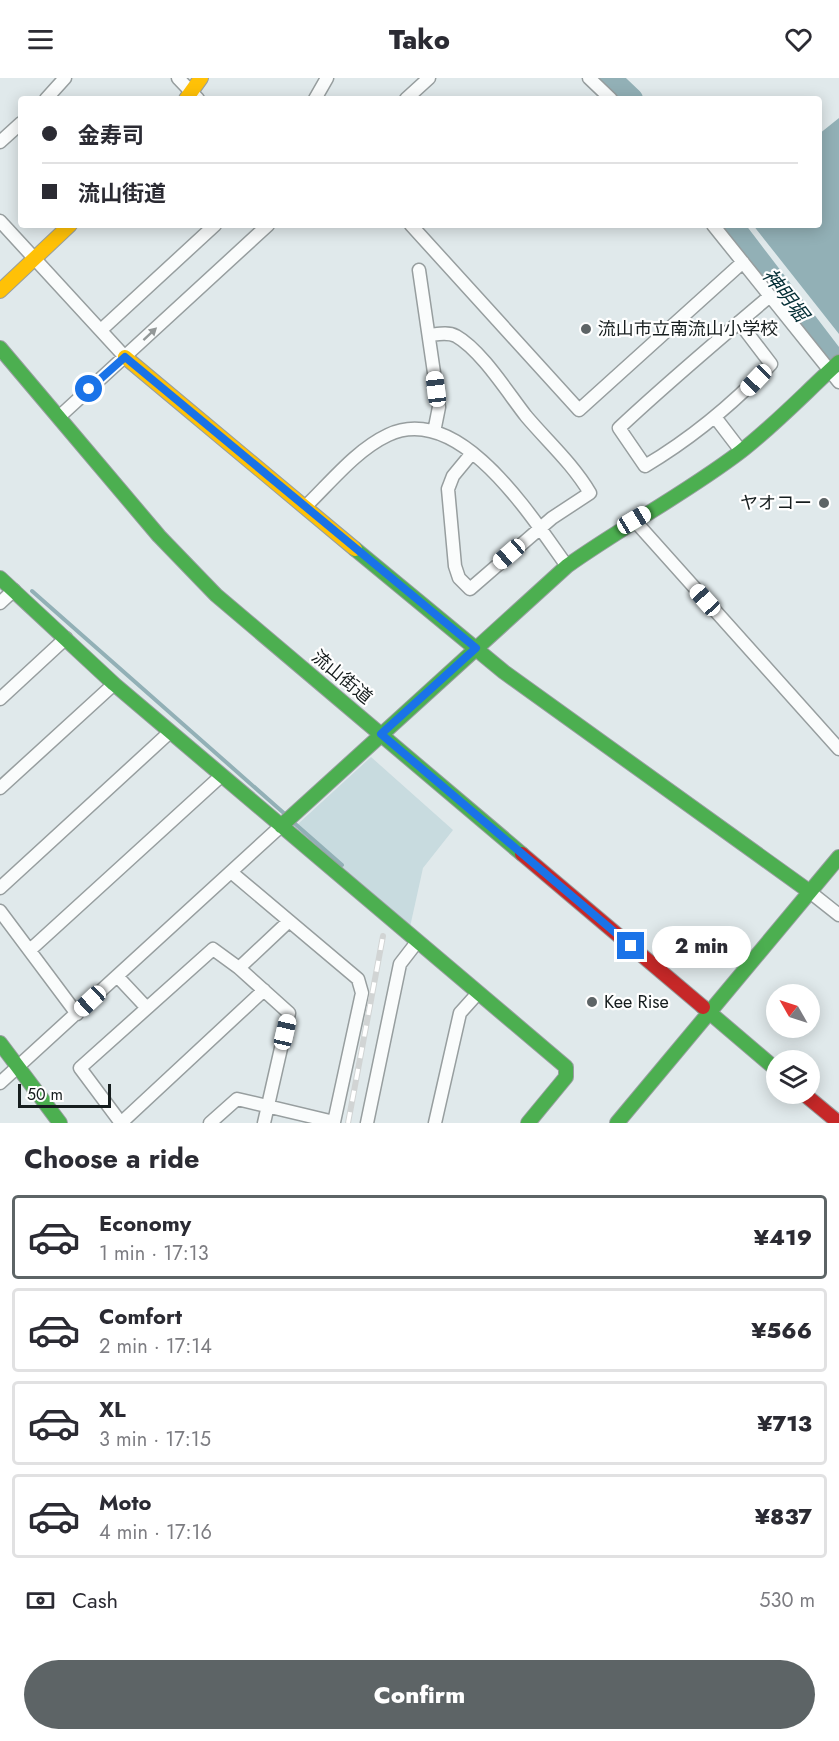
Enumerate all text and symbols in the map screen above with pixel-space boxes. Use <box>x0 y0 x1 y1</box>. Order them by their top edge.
text: Tako <box>389 20 450 59</box>
icon: menu <box>24 23 57 56</box>
icon: heart <box>782 23 815 56</box>
text: 金寿司 <box>78 119 144 151</box>
text: 流山街道 <box>78 177 166 209</box>
water label: 神明堀 <box>755 262 817 330</box>
place label: 流山市立南流山小学校 <box>598 316 778 342</box>
marker: 流山市立南流山小学校 <box>579 322 593 336</box>
one-way arrow <box>142 327 157 341</box>
car <box>737 361 775 399</box>
car <box>425 370 447 408</box>
route start <box>75 375 102 402</box>
place label: ヤオコー <box>740 490 812 516</box>
marker: ヤオコー <box>817 496 831 510</box>
car <box>614 503 654 537</box>
car <box>490 535 528 573</box>
car <box>686 581 724 619</box>
street label: 流山街道 <box>306 644 378 710</box>
callout: 2 min <box>652 925 751 967</box>
route end <box>617 932 644 959</box>
text: 2 min <box>675 932 728 961</box>
car <box>71 982 109 1020</box>
north arrow <box>766 984 820 1038</box>
map controls <box>766 984 820 1104</box>
place label: Kee Rise <box>604 989 669 1015</box>
marker: Kee Rise <box>585 995 599 1009</box>
car <box>272 1012 298 1052</box>
button: layers <box>766 1050 820 1104</box>
scale bar <box>18 1081 111 1108</box>
text: 50 m <box>27 1083 63 1106</box>
text: Choose a ride <box>24 1139 199 1178</box>
text: Economy <box>99 1207 191 1239</box>
icon: car <box>27 1210 81 1264</box>
text: ¥419 <box>754 1221 812 1253</box>
text: 1 min · 17:13 <box>99 1239 209 1268</box>
text: Comfort <box>99 1300 182 1332</box>
icon: car <box>27 1303 81 1357</box>
text: ¥566 <box>751 1314 812 1346</box>
text: 2 min · 17:14 <box>99 1332 212 1361</box>
text: XL <box>99 1393 126 1425</box>
icon: car <box>27 1396 81 1450</box>
text: ¥713 <box>757 1407 812 1439</box>
text: 3 min · 17:15 <box>99 1425 211 1454</box>
text: Moto <box>99 1486 152 1518</box>
icon: car <box>27 1489 81 1543</box>
text: ¥837 <box>755 1500 812 1532</box>
text: 4 min · 17:16 <box>99 1518 212 1547</box>
icon: cash <box>24 1584 57 1617</box>
text: Cash <box>72 1584 118 1616</box>
text: 530 m <box>759 1586 815 1615</box>
button: Confirm <box>24 1660 815 1729</box>

